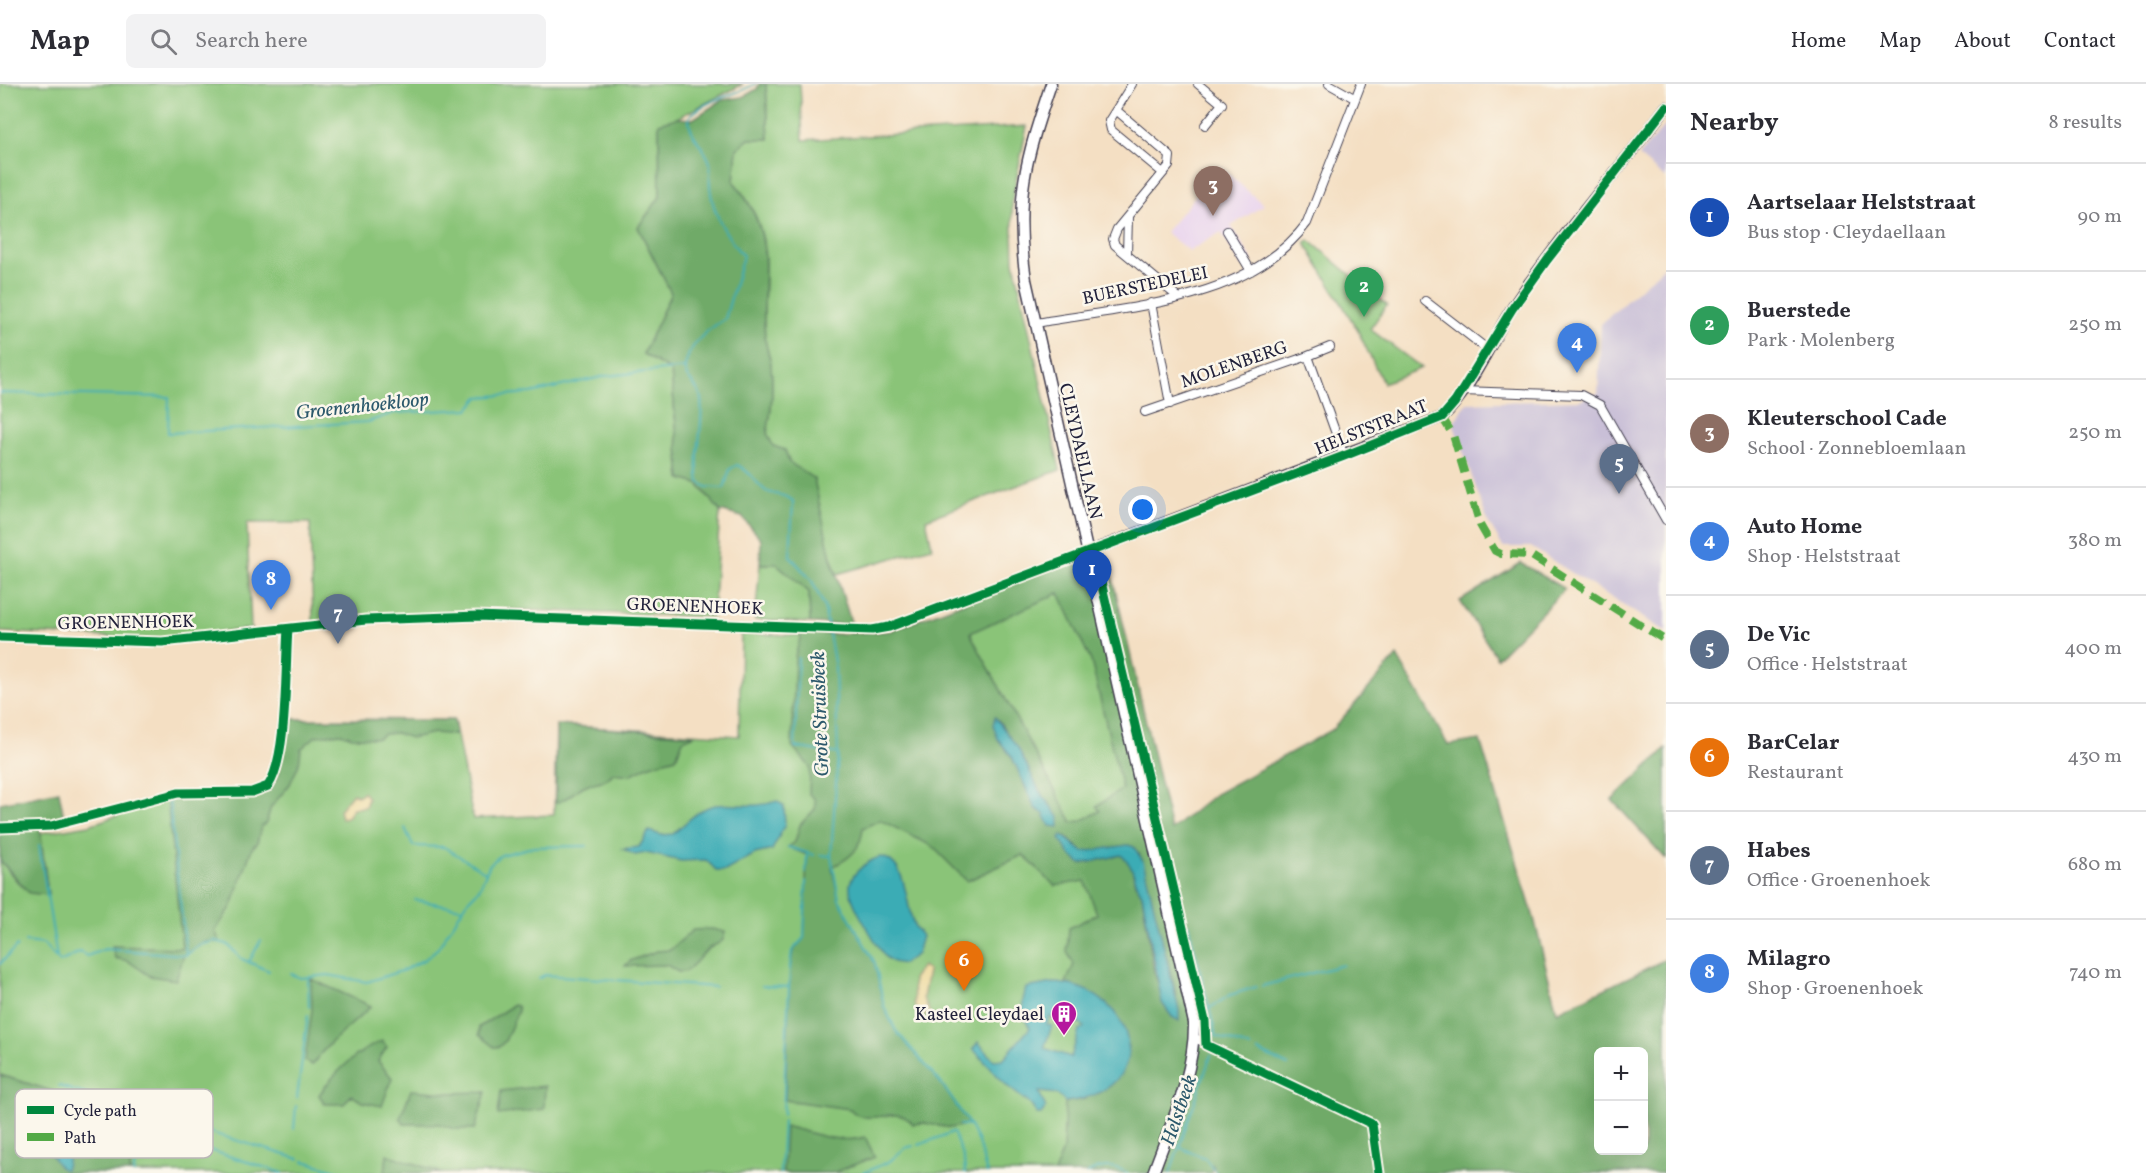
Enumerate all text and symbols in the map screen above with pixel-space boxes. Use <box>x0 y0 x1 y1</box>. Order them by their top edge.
search box <box>126 14 546 68</box>
text: Map <box>30 22 90 61</box>
icon: search <box>147 25 180 58</box>
text: Search here <box>195 26 308 57</box>
text: Home <box>1791 27 1846 56</box>
text: Map <box>1879 27 1921 56</box>
text: About <box>1954 27 2011 56</box>
text: Contact <box>2044 27 2116 56</box>
text: Nearby <box>1690 105 1779 141</box>
text: 8 results <box>2049 109 2122 137</box>
pin: 3 <box>1194 166 1232 216</box>
text: Aartselaar Helststraat <box>1747 188 1976 219</box>
text: 1 <box>1705 203 1714 231</box>
text: 90 m <box>2078 203 2122 231</box>
text: Bus stop · Cleydaellaan <box>1747 219 1946 247</box>
street label: BUERSTEDELEI <box>1080 261 1210 312</box>
pin: 2 <box>1344 268 1384 317</box>
text: Buerstede <box>1747 296 1851 327</box>
text: 2 <box>1704 311 1715 339</box>
text: 250 m <box>2068 311 2122 339</box>
pin: 4 <box>1558 324 1596 373</box>
text: Park · Molenberg <box>1747 327 1895 355</box>
street label: MOLENBERG <box>1178 335 1291 395</box>
street label: CLEYDAELLAAN <box>1052 381 1107 522</box>
water label: Groenenhoekloop <box>294 386 431 428</box>
street label: HELSTSTRAAT <box>1311 394 1432 462</box>
text: Kleuterschool Cade <box>1747 404 1947 435</box>
text: 3 <box>1704 419 1715 447</box>
text: 250 m <box>2068 419 2122 447</box>
text: School · Zonnebloemlaan <box>1747 435 1966 463</box>
pin: 5 <box>1600 444 1638 494</box>
your location <box>1128 495 1157 524</box>
text: Auto Home <box>1747 512 1862 543</box>
text: 4 <box>1703 527 1716 555</box>
text: 380 m <box>2068 527 2122 555</box>
text: Shop · Helststraat <box>1747 543 1901 571</box>
pin: 1 <box>1072 550 1112 600</box>
pin: 8 <box>252 560 290 610</box>
street label: GROENENHOEK <box>626 593 764 622</box>
pin: 7 <box>318 594 358 644</box>
street label: GROENENHOEK <box>57 610 195 637</box>
text: De Vic <box>1747 620 1810 651</box>
text: 5 <box>1705 635 1714 663</box>
text: 400 m <box>2064 635 2122 663</box>
water label: Grote Struisbeek <box>805 651 837 777</box>
text: Office · Helststraat <box>1747 651 1908 679</box>
text: BarCelar <box>1747 728 1840 759</box>
text: 6 <box>1704 743 1715 771</box>
text: 430 m <box>2067 743 2122 771</box>
text: Restaurant <box>1747 759 1844 787</box>
text: Habes <box>1747 836 1811 867</box>
text: 7 <box>1705 851 1714 879</box>
text: 680 m <box>2068 851 2122 879</box>
text: Office · Groenenhoek <box>1747 867 1930 895</box>
pin: 6 <box>944 942 984 991</box>
text: Milagro <box>1747 944 1831 975</box>
text: 8 <box>1704 959 1715 987</box>
text: 740 m <box>2069 959 2122 987</box>
text: Shop · Groenenhoek <box>1747 975 1923 1003</box>
building icon: Kasteel Cleydael <box>1049 999 1079 1037</box>
place label: Kasteel Cleydael <box>915 1003 1044 1028</box>
map controls <box>1594 1047 1648 1155</box>
button: + <box>1594 1047 1648 1101</box>
water label: Helstbeek <box>1155 1071 1205 1150</box>
legend <box>15 1089 213 1158</box>
text: Cycle path <box>64 1101 137 1123</box>
button: − <box>1594 1101 1648 1155</box>
text: Path <box>64 1128 96 1150</box>

